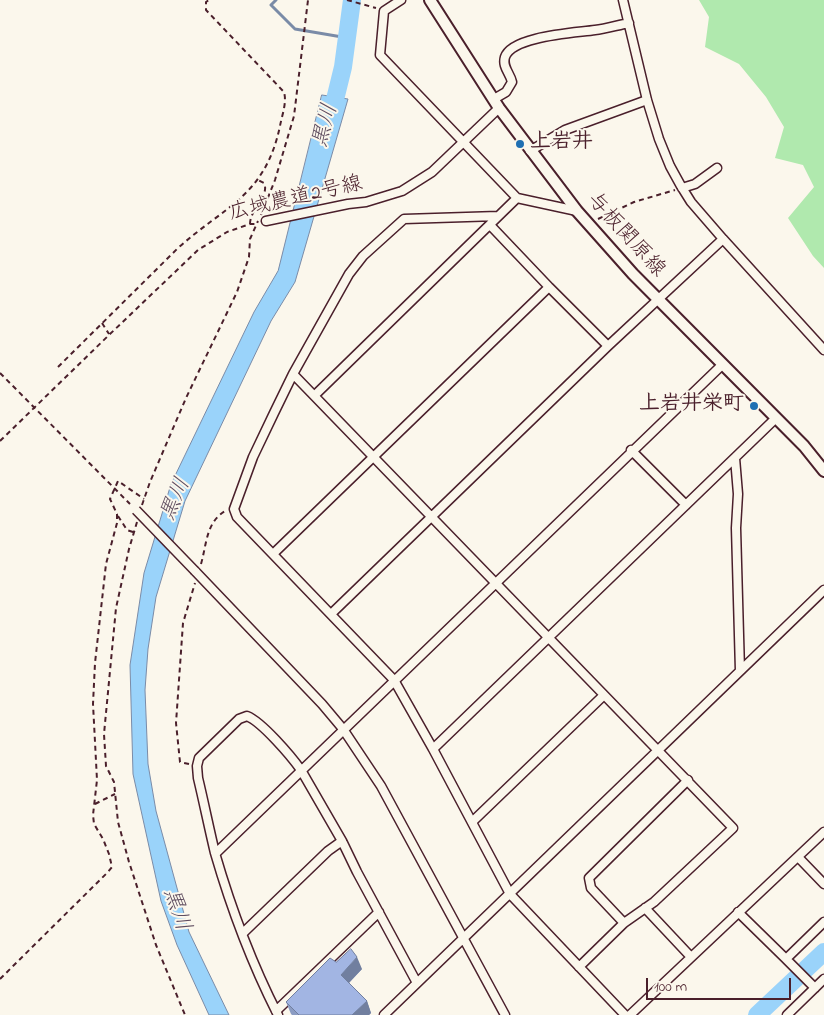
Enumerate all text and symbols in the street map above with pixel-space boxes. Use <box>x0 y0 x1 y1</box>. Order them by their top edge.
water label: 黒川 <box>309 101 345 151</box>
place label: 上岩井 <box>530 131 593 157</box>
marker: 上岩井 <box>514 138 526 150</box>
street label: 広域農道2号線 <box>227 172 365 228</box>
street label: 与板関原線 <box>581 189 669 283</box>
place label: 上岩井栄町 <box>639 393 744 419</box>
marker: 上岩井栄町 <box>748 400 760 412</box>
water label: 黒川 <box>156 475 198 525</box>
water label: 黒川 <box>155 885 195 935</box>
scale bar <box>649 968 794 1000</box>
text: 100 m <box>654 976 687 998</box>

